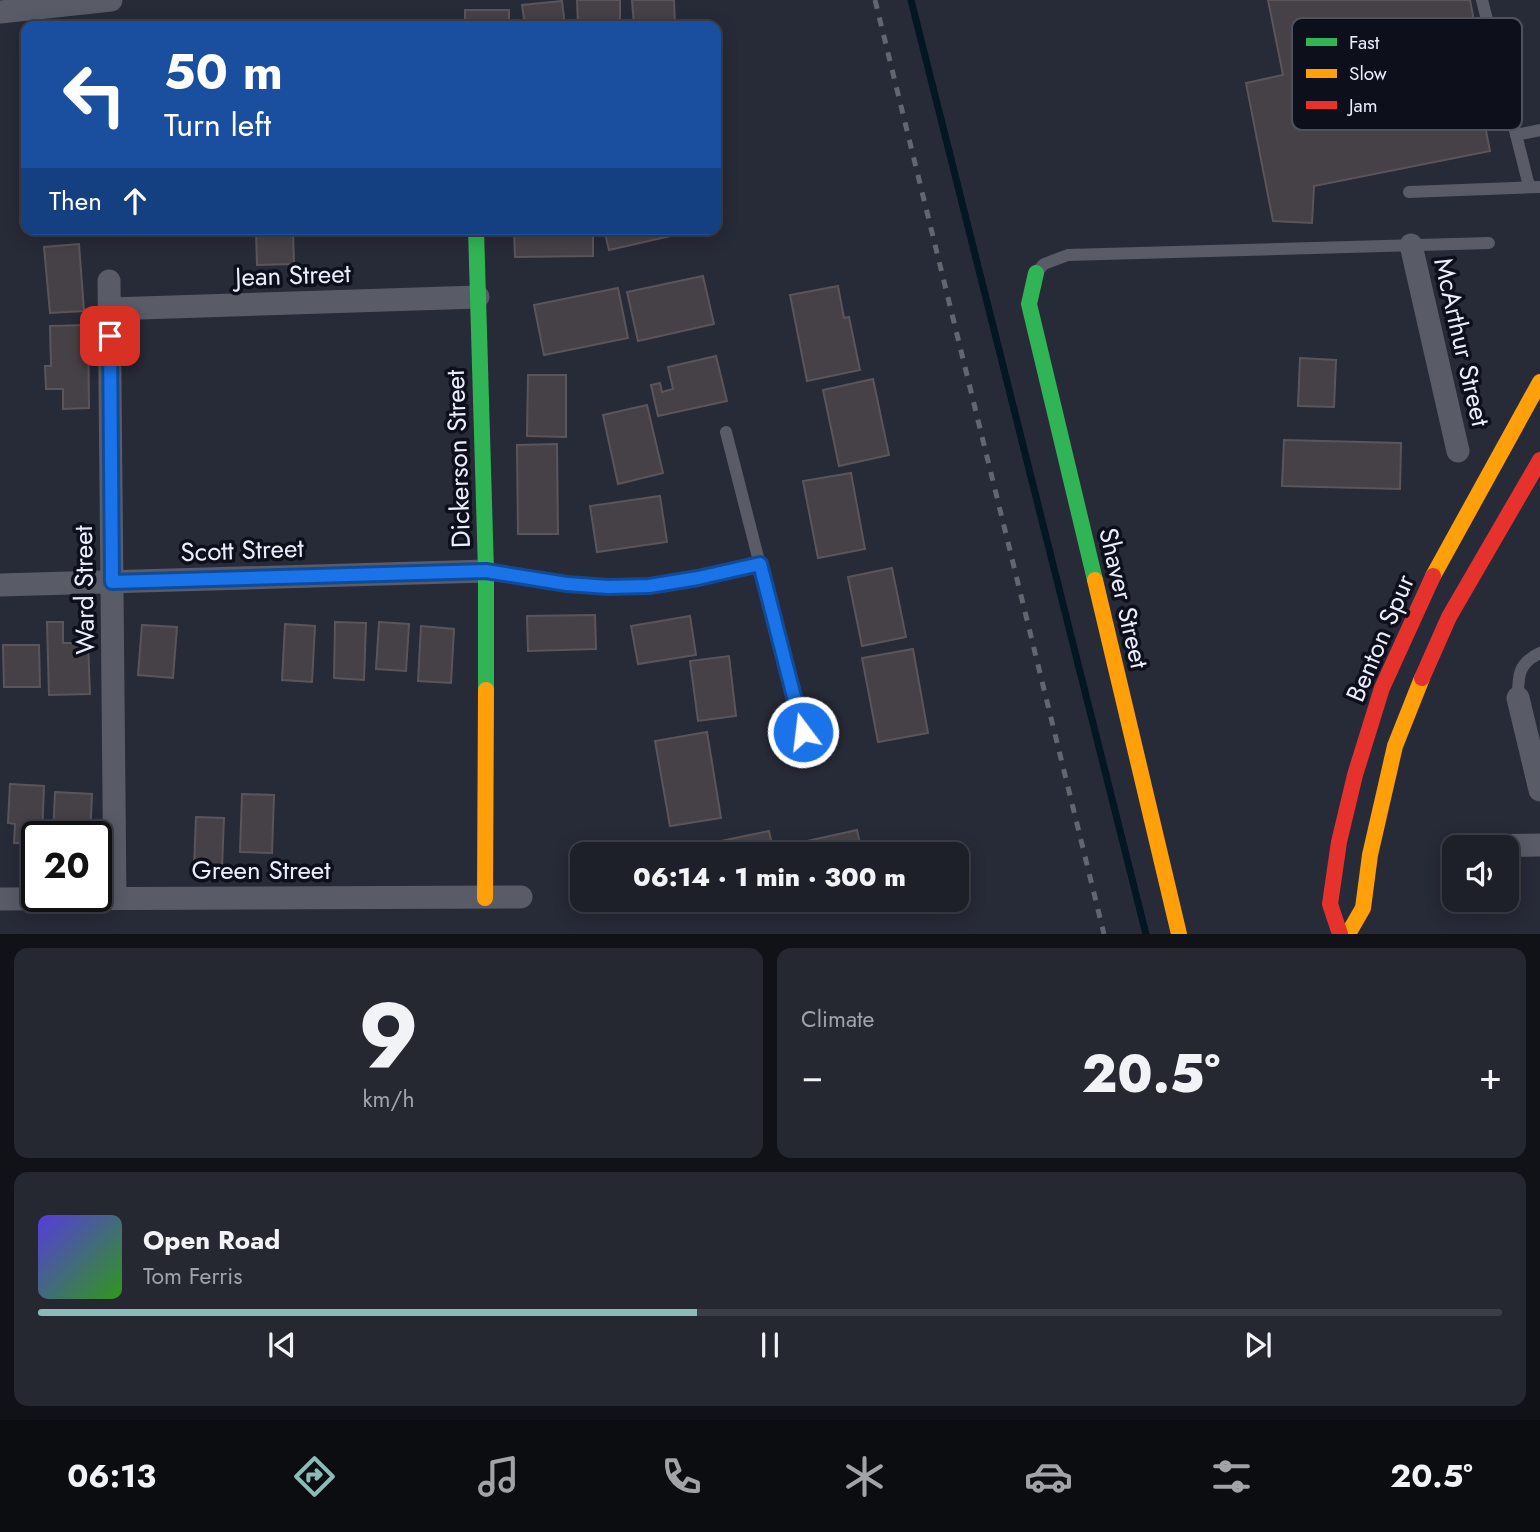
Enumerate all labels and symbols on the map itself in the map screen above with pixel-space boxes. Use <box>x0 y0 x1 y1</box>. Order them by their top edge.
legend <box>1292 18 1522 130</box>
text: Fast <box>1349 29 1380 56</box>
text: Slow <box>1349 60 1387 87</box>
text: Jam <box>1346 92 1378 119</box>
street label: Jean Street <box>232 254 352 296</box>
street label: McArthur Street <box>1424 254 1500 431</box>
pin <box>80 306 140 366</box>
street label: Dickerson Street <box>436 368 480 549</box>
street label: Ward Street <box>64 524 104 655</box>
street label: Shaver Street <box>1089 524 1159 673</box>
street label: Scott Street <box>180 529 305 571</box>
street label: Benton Spur <box>1336 568 1424 708</box>
position arrow <box>766 695 840 769</box>
speed limit sign: 20 <box>21 821 112 912</box>
street label: Green Street <box>192 851 331 889</box>

